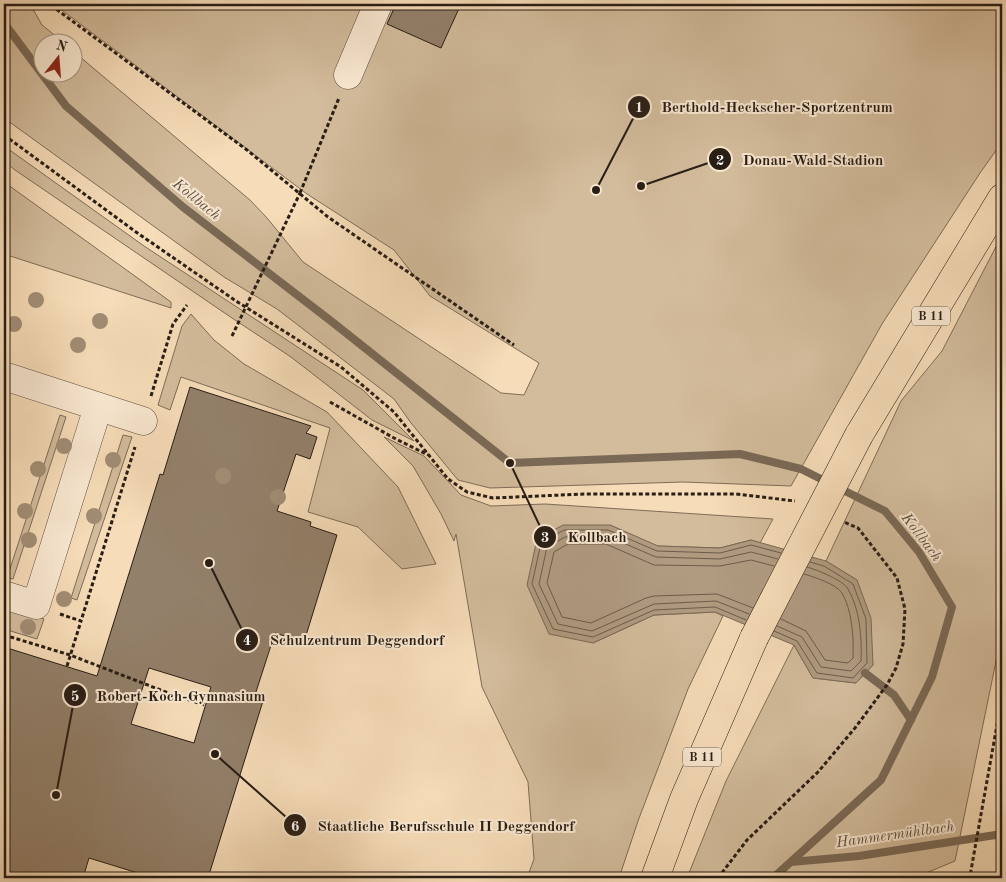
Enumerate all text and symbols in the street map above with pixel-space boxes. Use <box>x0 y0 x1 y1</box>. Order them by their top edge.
north arrow <box>32 32 82 82</box>
text: N <box>54 38 69 55</box>
callout: Berthold-Heckscher-Sportzentrum <box>627 92 903 122</box>
text: 1 <box>635 101 643 116</box>
text: Berthold-Heckscher-Sportzentrum <box>661 101 893 116</box>
callout: Donau-Wald-Stadion <box>708 144 893 174</box>
text: 2 <box>716 154 724 169</box>
text: Donau-Wald-Stadion <box>743 154 883 169</box>
water label: Kollbach <box>169 176 223 224</box>
road number: B 11 <box>912 306 950 326</box>
water label: Kollbach <box>897 510 944 565</box>
callout: Kollbach <box>532 522 637 552</box>
text: 3 <box>541 531 549 546</box>
text: Kollbach <box>567 531 627 546</box>
callout: Schulzentrum Deggendorf <box>235 625 454 655</box>
text: 4 <box>243 634 251 649</box>
text: Schulzentrum Deggendorf <box>270 634 446 649</box>
callout: Robert-Koch-Gymnasium <box>62 680 276 710</box>
text: 5 <box>71 690 79 705</box>
text: Robert-Koch-Gymnasium <box>97 690 265 705</box>
road number: B 11 <box>683 748 721 766</box>
callout: Staatliche Berufsschule II Deggendorf <box>282 810 584 840</box>
text: 6 <box>291 820 300 835</box>
text: Staatliche Berufsschule II Deggendorf <box>317 820 576 835</box>
water label: Hammermühlbach <box>834 820 955 851</box>

